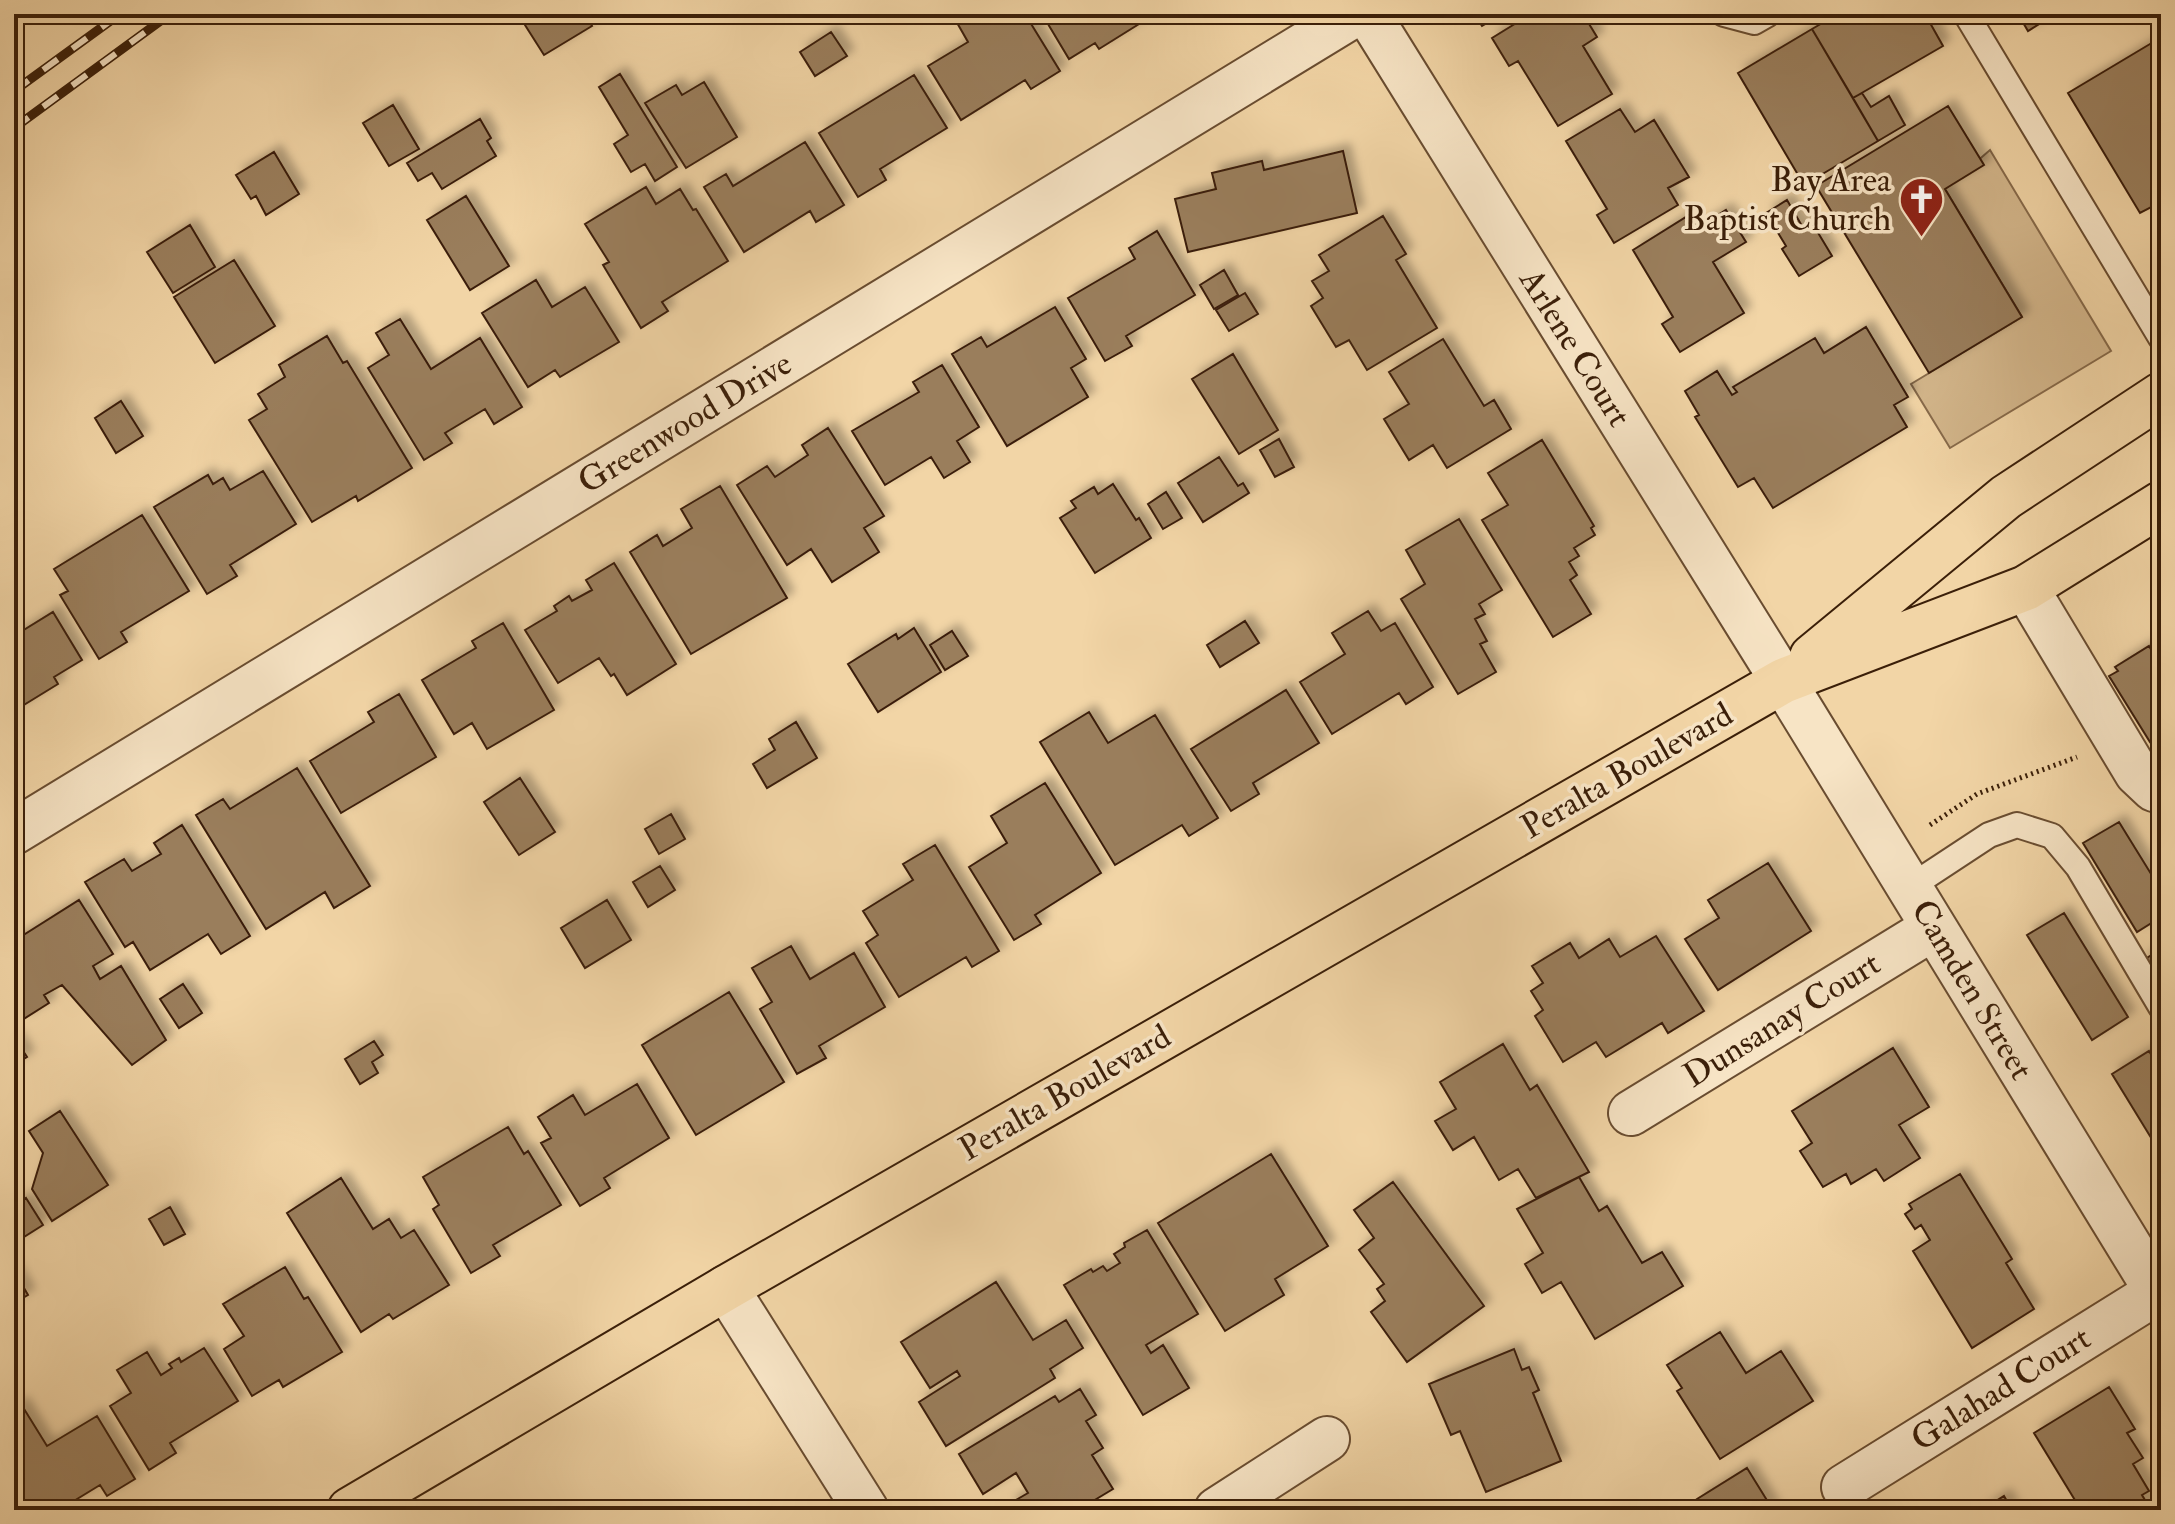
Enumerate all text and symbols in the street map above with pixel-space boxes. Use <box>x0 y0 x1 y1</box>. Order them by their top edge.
place label: Bay Area Baptist Church <box>1683 159 1892 241</box>
church icon: Bay Area Baptist Church <box>1898 176 1946 239</box>
street label: Arlene Court <box>1509 260 1640 435</box>
street label: Greenwood Drive <box>570 342 800 504</box>
street label: Peralta Boulevard <box>1514 693 1741 849</box>
street label: Camden Street <box>1901 892 2043 1088</box>
street label: Dunsanay Court <box>1675 942 1889 1098</box>
street label: Peralta Boulevard <box>952 1015 1179 1171</box>
street label: Galahad Court <box>1903 1317 2099 1461</box>

